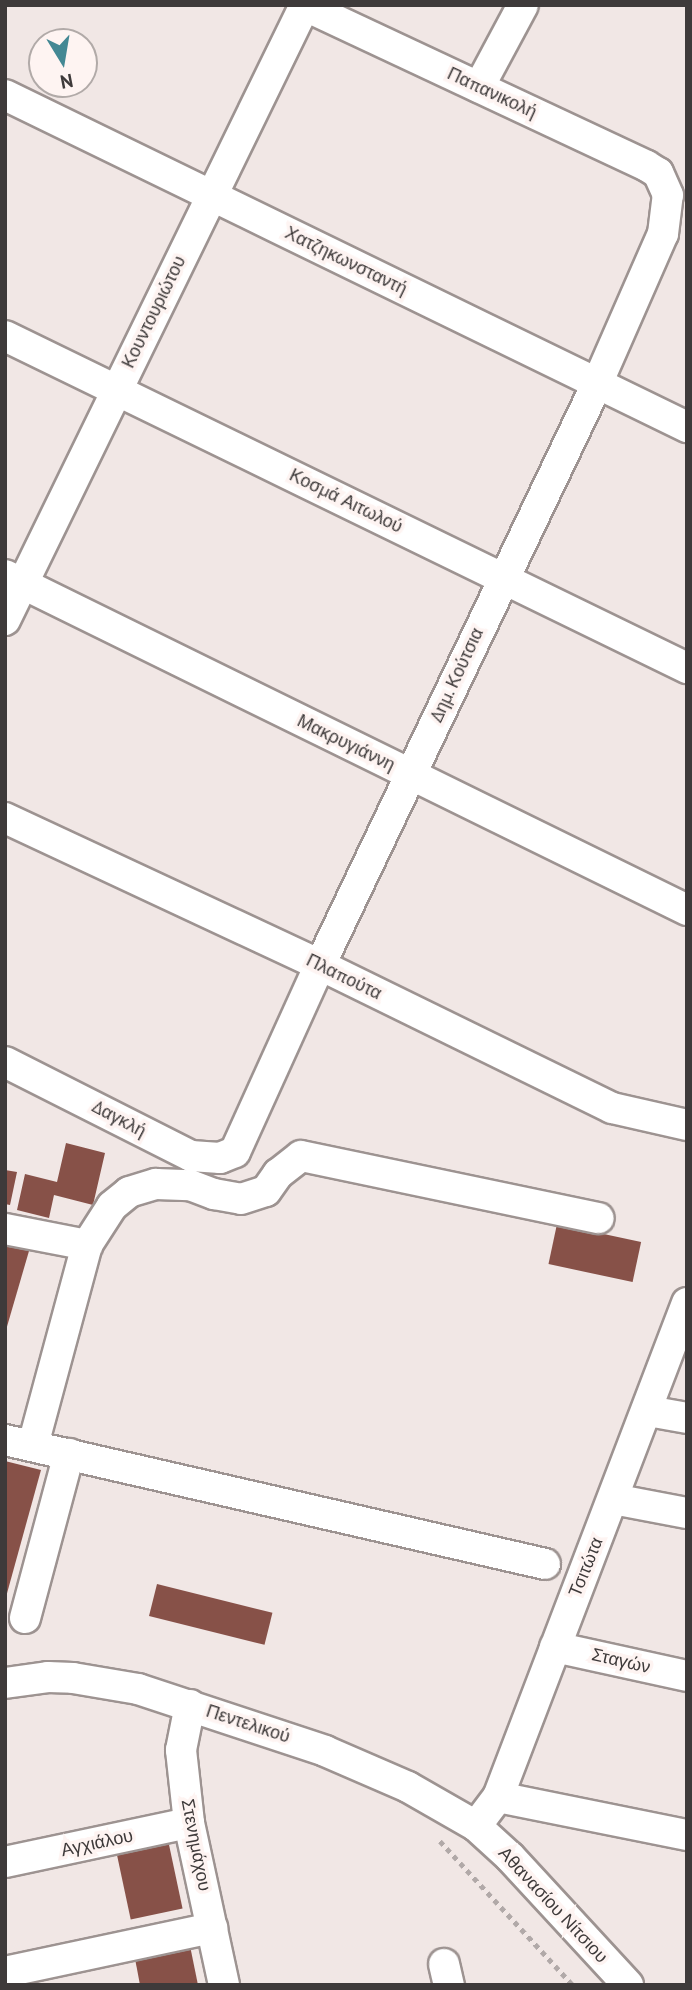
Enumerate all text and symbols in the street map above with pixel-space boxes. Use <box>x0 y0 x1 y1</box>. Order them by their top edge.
north arrow <box>28 28 98 98</box>
street label: Παπανικολή <box>444 63 540 123</box>
text: N <box>58 69 75 95</box>
street label: Χατζηκωνσταντή <box>281 222 411 300</box>
street label: Κουντουριώτου <box>118 252 190 372</box>
street label: Κοσμά Αιτωλού <box>286 464 406 538</box>
street label: Δημ. Κούτσια <box>425 624 489 726</box>
street label: Μακρυγιάννη <box>294 710 398 776</box>
street label: Πλαπούτα <box>303 949 385 1005</box>
street label: Δαγκλή <box>88 1096 150 1142</box>
street label: Τσιτώτα <box>564 1534 608 1600</box>
street label: Σταγών <box>590 1644 652 1678</box>
street label: Πεντελικού <box>203 1700 293 1748</box>
street label: Στενημάχου <box>176 1797 216 1893</box>
street label: Αγχιάλου <box>59 1825 135 1861</box>
street label: Αθανασίου Νίτσιου <box>494 1843 612 1967</box>

